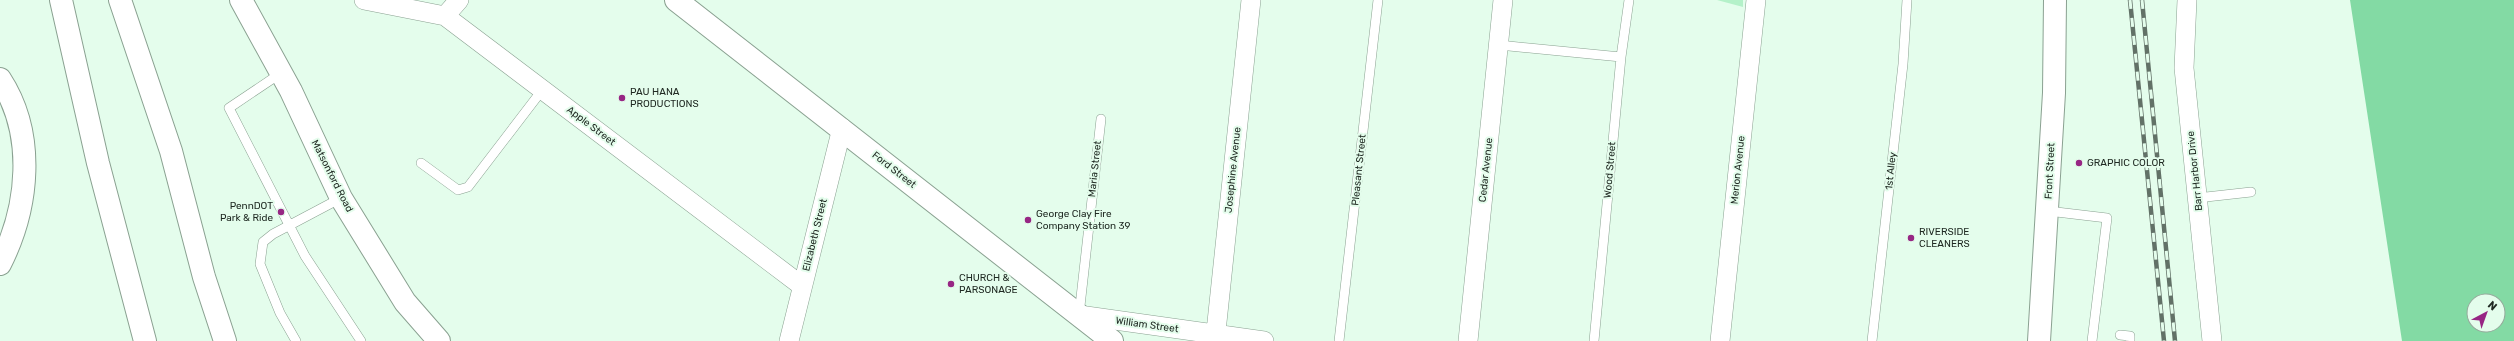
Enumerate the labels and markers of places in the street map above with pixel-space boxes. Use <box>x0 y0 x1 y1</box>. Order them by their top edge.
place label: PAU HANA PRODUCTIONS <box>630 86 699 110</box>
marker: PAU HANA PRODUCTIONS <box>617 93 627 103</box>
place label: GRAPHIC COLOR <box>2087 157 2165 169</box>
marker: GRAPHIC COLOR <box>2074 158 2084 168</box>
place label: PennDOT Park & Ride <box>220 200 273 224</box>
marker: PennDOT Park & Ride <box>276 207 286 217</box>
place label: George Clay Fire Company Station 39 <box>1036 208 1131 232</box>
marker: George Clay Fire Company Station 39 <box>1023 215 1033 225</box>
place label: RIVERSIDE CLEANERS <box>1919 226 1970 250</box>
marker: RIVERSIDE CLEANERS <box>1906 233 1916 243</box>
place label: CHURCH & PARSONAGE <box>959 272 1018 296</box>
marker: CHURCH & PARSONAGE <box>946 279 956 289</box>

